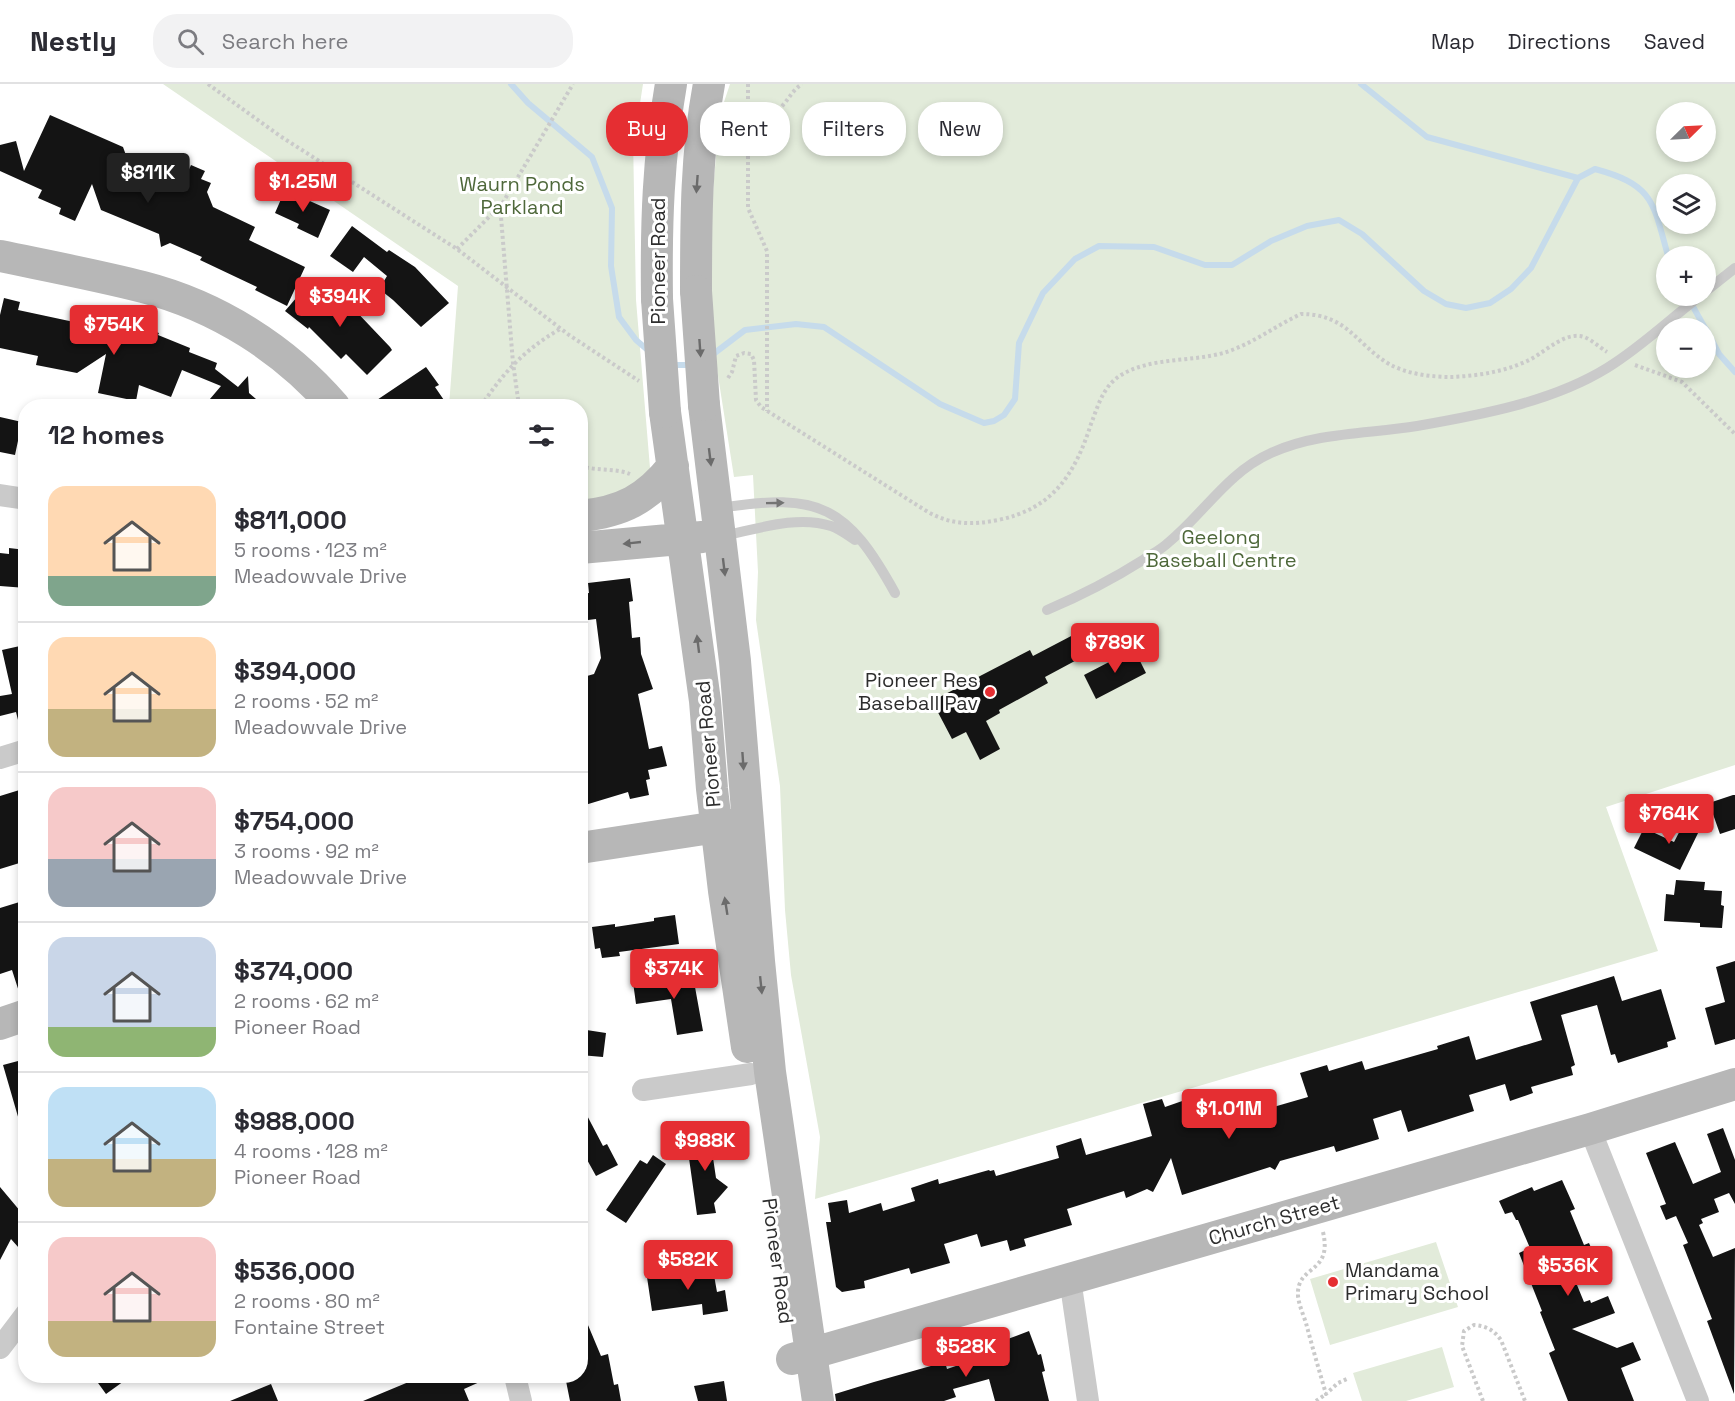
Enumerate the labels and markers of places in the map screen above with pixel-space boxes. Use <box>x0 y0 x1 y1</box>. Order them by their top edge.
pin: $811K <box>106 153 190 204</box>
pin: $1.25M <box>254 162 352 213</box>
pin: $394K <box>298 277 382 328</box>
pin: $754K <box>72 305 156 356</box>
pin: $789K <box>1073 623 1157 674</box>
place label: Pioneer Res Baseball Pav <box>858 667 978 716</box>
marker: Pioneer Res Baseball Pav <box>983 685 997 699</box>
pin: $764K <box>1627 794 1711 845</box>
pin: $374K <box>632 949 716 1000</box>
pin: $1.01M <box>1180 1089 1278 1140</box>
pin: $988K <box>663 1121 747 1172</box>
pin: $582K <box>646 1240 730 1291</box>
pin: $536K <box>1526 1246 1610 1297</box>
place label: Mandama Primary School <box>1345 1257 1489 1306</box>
marker: Mandama Primary School <box>1326 1275 1340 1289</box>
pin: $528K <box>924 1327 1008 1378</box>

